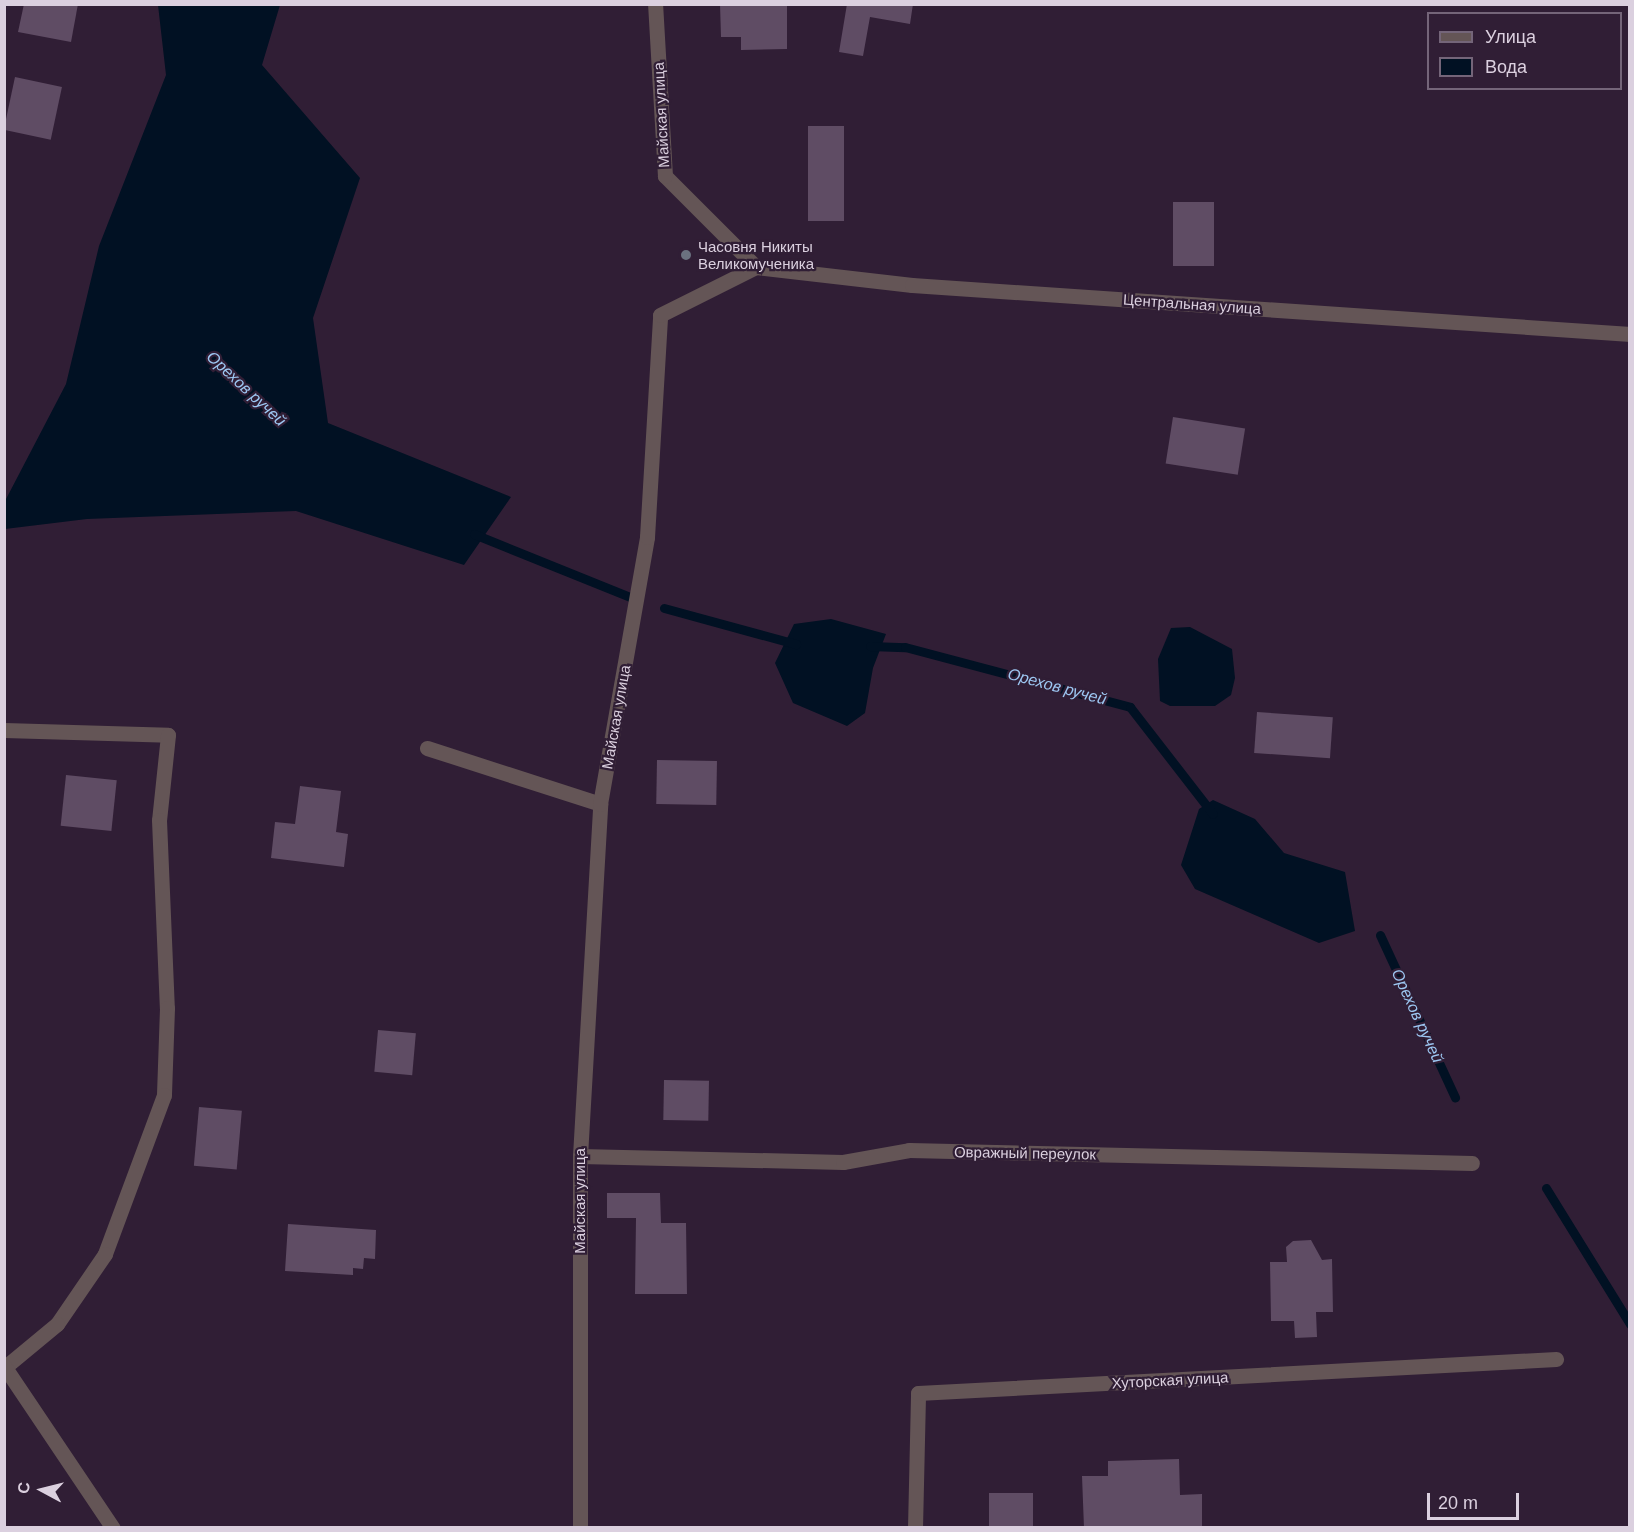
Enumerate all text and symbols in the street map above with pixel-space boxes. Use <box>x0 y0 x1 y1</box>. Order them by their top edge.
legend <box>1427 12 1622 90</box>
text: Улица <box>1485 27 1536 47</box>
text: Вода <box>1485 57 1527 77</box>
street label: Майская улица <box>649 62 673 168</box>
place label: Часовня Никиты Великомученика <box>698 237 814 272</box>
marker: Часовня Никиты Великомученика <box>679 248 693 262</box>
street label: Центральная улица <box>1123 290 1261 318</box>
water label: Орехов ручей <box>202 347 290 431</box>
street label: Майская улица <box>598 663 634 771</box>
water label: Орехов ручей <box>1005 665 1109 709</box>
water label: Орехов ручей <box>1387 966 1447 1066</box>
street label: Овражный переулок <box>954 1143 1096 1163</box>
street label: Майская улица <box>571 1148 589 1254</box>
street label: Хуторская улица <box>1111 1368 1229 1392</box>
north arrow <box>12 1460 72 1520</box>
text: С <box>14 1481 33 1495</box>
scale bar <box>1430 1481 1522 1519</box>
text: 20 m <box>1438 1493 1478 1513</box>

